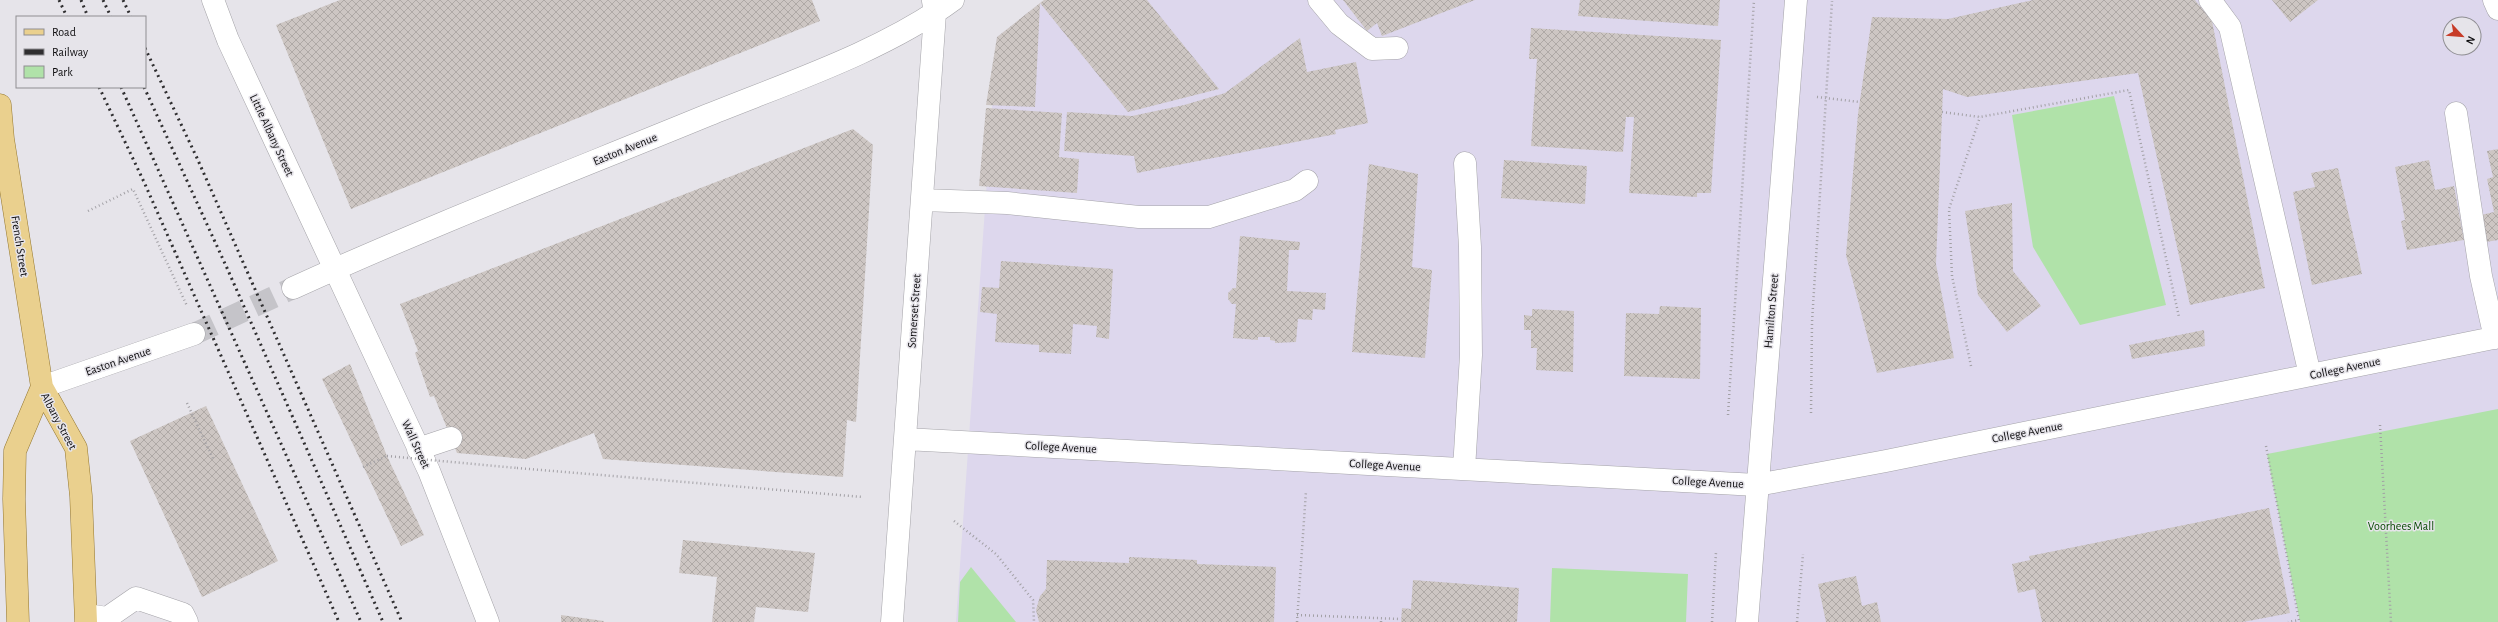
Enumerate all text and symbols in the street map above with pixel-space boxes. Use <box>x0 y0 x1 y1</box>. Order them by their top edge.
legend <box>16 16 146 88</box>
north arrow <box>2442 16 2482 56</box>
text: Road <box>52 26 76 38</box>
text: N <box>2464 34 2477 46</box>
text: Railway <box>52 46 88 59</box>
text: Park <box>52 66 73 78</box>
street label: Little Albany Street <box>247 92 296 178</box>
street label: Easton Avenue <box>591 131 659 167</box>
street label: French Street <box>9 215 31 277</box>
street label: Somerset Street <box>905 273 923 348</box>
street label: Hamilton Street <box>1762 273 1780 349</box>
street label: Easton Avenue <box>84 344 152 378</box>
street label: College Avenue <box>2309 355 2381 381</box>
street label: Albany Street <box>38 390 79 452</box>
street label: Wall Street <box>400 418 432 470</box>
street label: College Avenue <box>1991 419 2063 445</box>
street label: College Avenue <box>1025 439 1097 455</box>
street label: College Avenue <box>1349 457 1421 473</box>
street label: College Avenue <box>1672 474 1744 490</box>
park label: Voorhees Mall <box>2368 520 2434 532</box>

